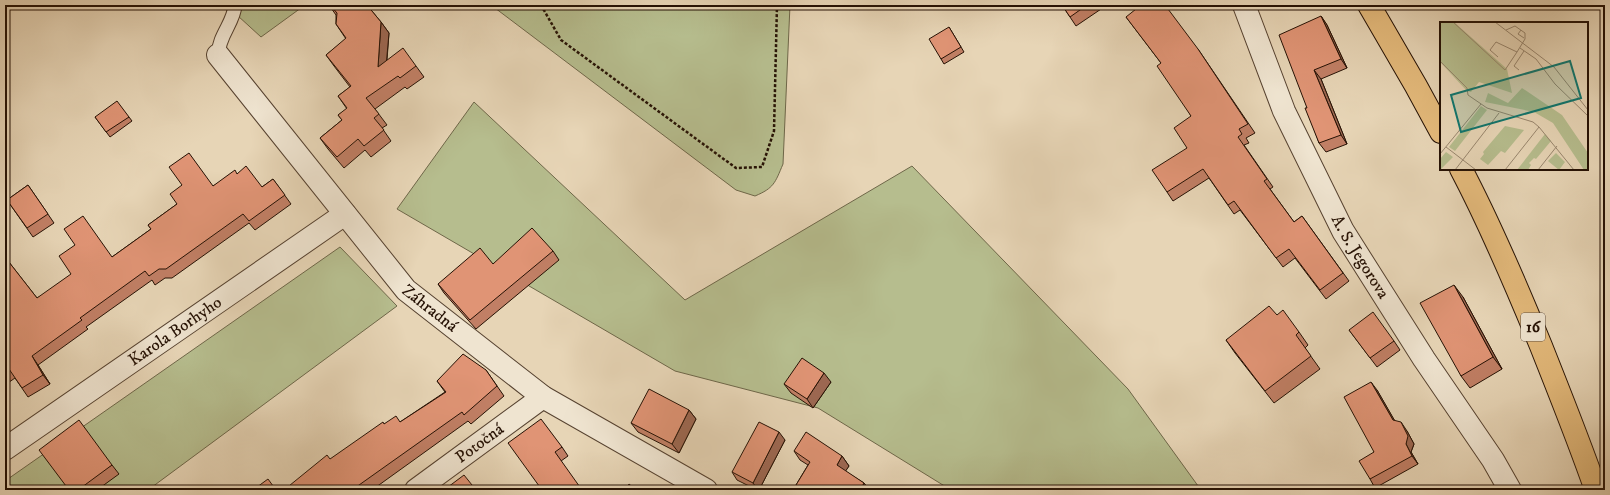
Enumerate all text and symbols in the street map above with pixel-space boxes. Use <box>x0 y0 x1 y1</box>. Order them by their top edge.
inset map <box>1440 22 1588 170</box>
street label: A. S. Jegorova <box>1326 211 1395 304</box>
street label: Záhradná <box>397 280 463 338</box>
street label: Karola Borhyho <box>124 291 226 371</box>
road number: 16 <box>1521 313 1545 341</box>
street label: Potočná <box>451 418 509 468</box>

